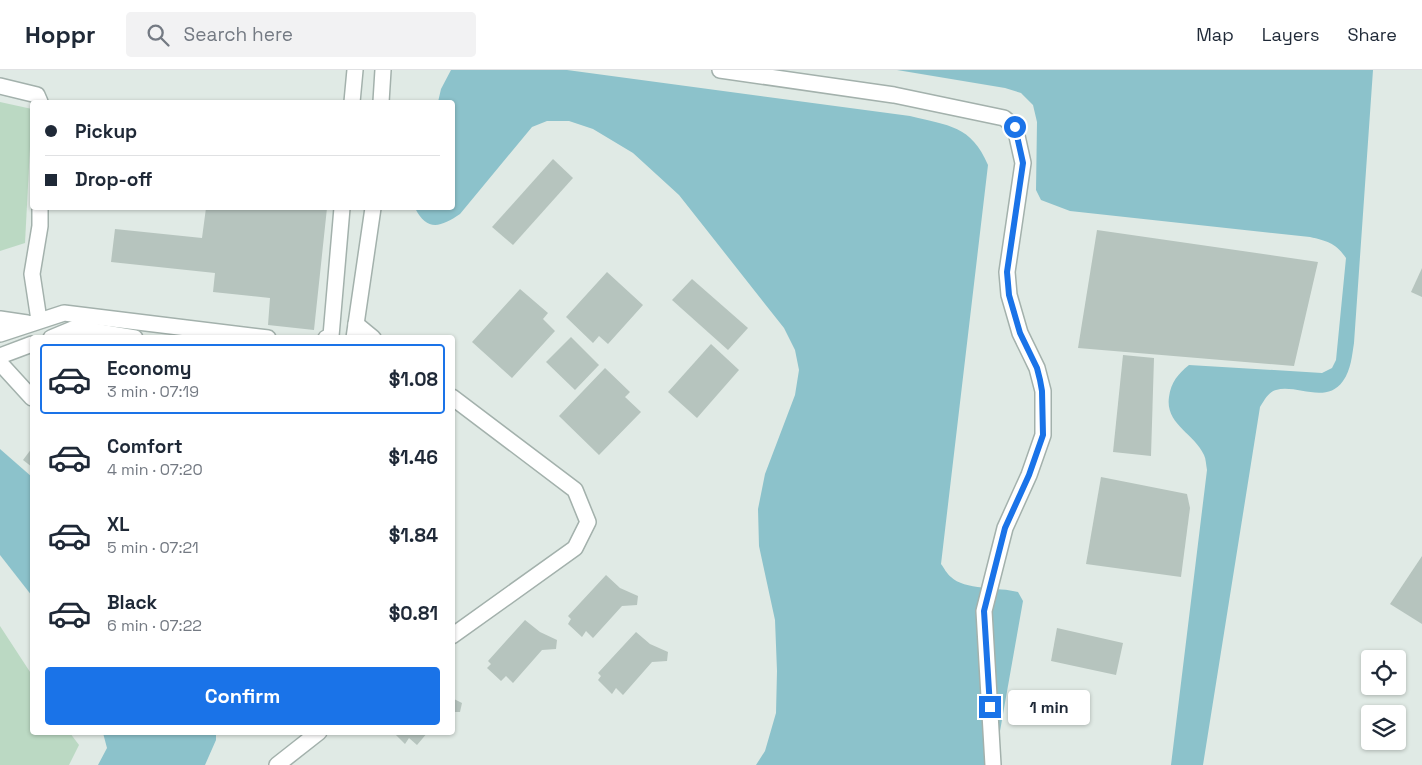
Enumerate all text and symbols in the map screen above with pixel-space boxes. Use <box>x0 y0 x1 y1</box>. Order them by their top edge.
search box <box>126 12 476 57</box>
text: Hoppr <box>25 19 96 50</box>
icon: search <box>144 21 172 49</box>
text: Search here <box>184 22 293 47</box>
text: Map <box>1196 23 1234 46</box>
text: Layers <box>1262 23 1319 46</box>
text: Share <box>1347 23 1397 46</box>
route start <box>1004 116 1026 138</box>
text: Pickup <box>75 119 137 144</box>
text: Drop-off <box>75 167 153 192</box>
text: Economy <box>107 356 191 381</box>
icon: car <box>47 357 92 402</box>
text: $1.08 <box>389 367 438 392</box>
text: 3 min · 07:19 <box>107 381 199 402</box>
text: Comfort <box>107 434 183 459</box>
icon: car <box>47 435 92 480</box>
text: $1.46 <box>388 445 438 470</box>
text: 4 min · 07:20 <box>107 459 203 480</box>
text: XL <box>107 512 130 537</box>
icon: car <box>47 513 92 558</box>
text: $1.84 <box>389 523 438 548</box>
text: 5 min · 07:21 <box>107 537 199 558</box>
text: Black <box>107 590 157 615</box>
icon: car <box>47 591 92 636</box>
text: $0.81 <box>389 601 438 626</box>
text: 6 min · 07:22 <box>107 615 202 636</box>
map controls <box>1361 650 1406 750</box>
button: locate <box>1361 650 1406 695</box>
button: Confirm <box>45 667 440 725</box>
callout: 1 min <box>1008 690 1090 724</box>
route end <box>979 696 1001 718</box>
text: 1 min <box>1029 697 1069 718</box>
button: layers <box>1361 705 1406 750</box>

